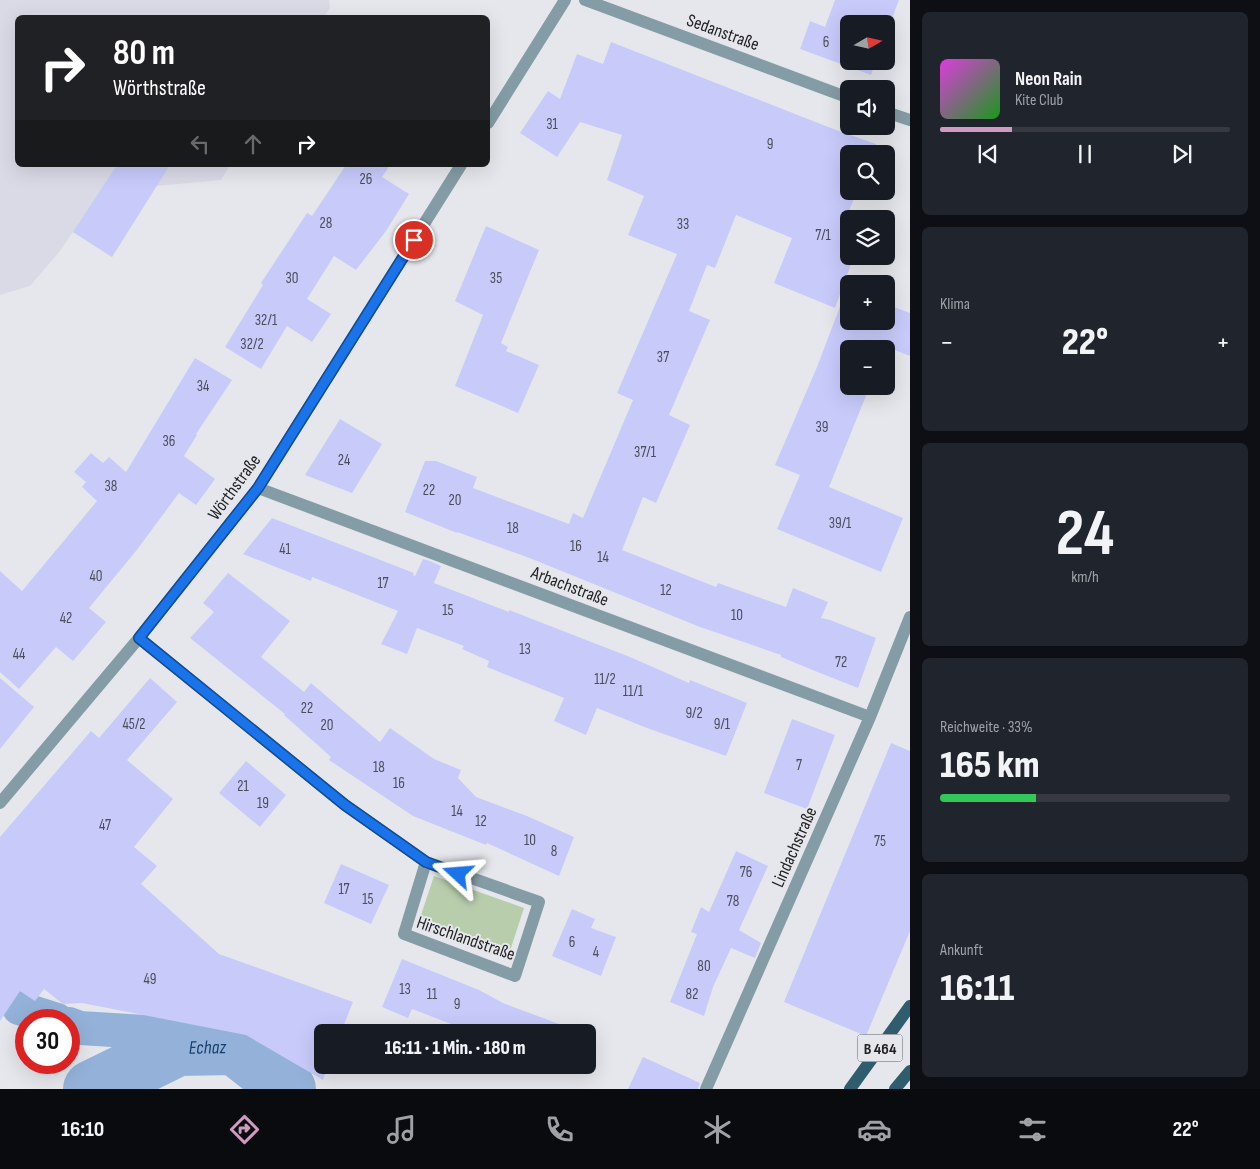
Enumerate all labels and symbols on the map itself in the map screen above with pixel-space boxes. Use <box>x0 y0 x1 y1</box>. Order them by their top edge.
street label: Sedanstraße <box>684 10 762 55</box>
north arrow <box>840 15 895 70</box>
house number: 6 <box>823 33 829 52</box>
house number: 31 <box>546 115 559 134</box>
house number: 9 <box>767 135 773 154</box>
house number: 26 <box>360 170 372 189</box>
house number: 28 <box>320 214 332 233</box>
house number: 33 <box>677 215 689 234</box>
pin <box>393 219 435 261</box>
house number: 7/1 <box>815 226 832 245</box>
house number: 30 <box>286 269 298 288</box>
house number: 35 <box>490 269 502 288</box>
house number: 32/1 <box>255 311 278 330</box>
house number: 32/2 <box>240 335 264 354</box>
house number: 37 <box>657 348 669 367</box>
house number: 34 <box>197 377 209 396</box>
house number: 39 <box>816 418 828 437</box>
house number: 36 <box>163 432 175 451</box>
house number: 37/1 <box>634 443 657 462</box>
street label: Wörthstraße <box>204 450 265 524</box>
house number: 24 <box>338 451 350 470</box>
house number: 38 <box>105 477 117 496</box>
house number: 22 <box>423 481 435 500</box>
house number: 20 <box>449 491 461 510</box>
house number: 39/1 <box>829 514 852 533</box>
house number: 18 <box>507 519 519 538</box>
house number: 16 <box>570 537 582 556</box>
house number: 41 <box>279 540 292 559</box>
house number: 14 <box>597 548 609 567</box>
street label: Arbachstraße <box>527 562 611 611</box>
house number: 40 <box>90 567 102 586</box>
house number: 17 <box>377 574 389 593</box>
house number: 12 <box>660 581 672 600</box>
house number: 15 <box>442 601 454 620</box>
house number: 10 <box>731 606 743 625</box>
house number: 42 <box>60 609 72 628</box>
house number: 13 <box>519 640 531 659</box>
house number: 44 <box>13 645 25 664</box>
house number: 72 <box>835 653 847 672</box>
house number: 11/2 <box>594 670 616 689</box>
house number: 11/1 <box>623 682 644 701</box>
house number: 22 <box>301 699 313 718</box>
house number: 9/2 <box>685 704 703 723</box>
house number: 45/2 <box>123 715 145 734</box>
house number: 9/1 <box>714 715 731 734</box>
house number: 20 <box>321 716 333 735</box>
house number: 7 <box>796 756 802 775</box>
house number: 18 <box>373 758 385 777</box>
house number: 16 <box>393 774 405 793</box>
house number: 21 <box>237 777 249 796</box>
house number: 19 <box>257 794 269 813</box>
house number: 14 <box>451 802 463 821</box>
street label: Lindachstraße <box>767 804 821 891</box>
house number: 12 <box>475 812 487 831</box>
house number: 47 <box>99 816 111 835</box>
house number: 10 <box>524 831 536 850</box>
house number: 75 <box>874 832 886 851</box>
house number: 8 <box>551 842 557 861</box>
position arrow <box>431 847 483 899</box>
house number: 76 <box>740 863 752 882</box>
house number: 17 <box>338 880 350 899</box>
house number: 15 <box>362 890 374 909</box>
house number: 78 <box>727 892 739 911</box>
street label: Hirschlandstraße <box>414 912 518 965</box>
house number: 6 <box>569 933 575 952</box>
house number: 4 <box>593 943 599 962</box>
house number: 80 <box>697 957 711 976</box>
house number: 49 <box>144 970 156 989</box>
house number: 13 <box>399 980 411 999</box>
house number: 11 <box>427 985 438 1004</box>
house number: 82 <box>686 985 698 1004</box>
house number: 9 <box>454 995 460 1014</box>
speed limit sign: 30 <box>15 1009 80 1074</box>
road number: B 464 <box>858 1034 902 1062</box>
water label: Echaz <box>188 1036 228 1060</box>

